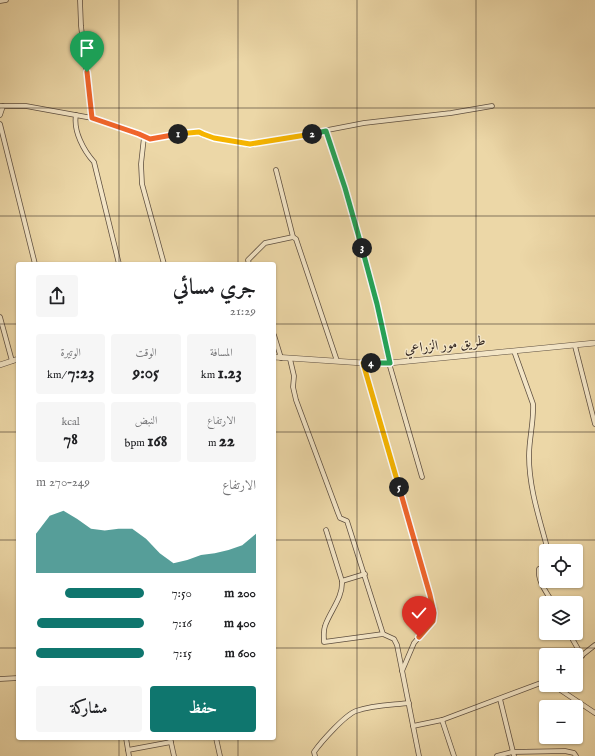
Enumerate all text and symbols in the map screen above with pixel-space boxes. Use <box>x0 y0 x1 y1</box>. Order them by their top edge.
pin <box>70 31 104 72</box>
icon: arrive <box>76 37 98 59</box>
pin: 1 <box>168 124 188 144</box>
pin: 2 <box>302 124 322 144</box>
text: 1 <box>176 127 180 141</box>
text: 2 <box>309 127 315 141</box>
pin: 3 <box>352 238 372 258</box>
text: 3 <box>360 241 364 255</box>
text: جري مسائي <box>173 274 256 302</box>
button: share <box>36 275 78 317</box>
text: 21:29 <box>230 303 256 320</box>
street label: طريق مور الزراعي <box>404 332 487 360</box>
text: الوتيرة <box>61 346 81 360</box>
text: الوقت <box>135 346 157 360</box>
text: المسافة <box>210 346 233 360</box>
pin: 4 <box>361 353 381 373</box>
text: 4 <box>368 356 374 370</box>
text: 7:23 <box>68 363 94 384</box>
text: 9:05 <box>133 363 159 384</box>
text: 1.23 <box>218 363 242 384</box>
text: /km <box>47 368 68 382</box>
text: km <box>201 368 218 382</box>
text: النبض <box>135 414 157 428</box>
text: الارتفاع <box>207 414 236 428</box>
text: kcal <box>62 415 80 429</box>
text: 78 <box>63 429 78 450</box>
text: 168 <box>147 431 167 452</box>
text: 22 <box>219 431 235 452</box>
text: bpm <box>125 436 147 450</box>
text: m <box>208 436 219 450</box>
text: 249–270 m <box>36 474 90 491</box>
text: الارتفاع <box>222 477 256 494</box>
pin: 5 <box>389 477 409 497</box>
text: 5 <box>397 480 401 494</box>
map controls <box>539 544 583 744</box>
button: locate <box>539 544 583 588</box>
text: 7:50 <box>171 585 192 602</box>
text: 200 m <box>224 585 256 602</box>
pin <box>402 596 436 637</box>
button: layers <box>539 596 583 640</box>
icon: check <box>408 602 430 624</box>
text: 7:16 <box>172 615 192 632</box>
text: 400 m <box>224 615 256 632</box>
text: 7:15 <box>173 645 192 662</box>
text: 600 m <box>225 645 256 662</box>
button: + <box>539 648 583 692</box>
button: مشاركة <box>36 686 142 732</box>
button: حفظ <box>150 686 256 732</box>
button: − <box>539 700 583 744</box>

